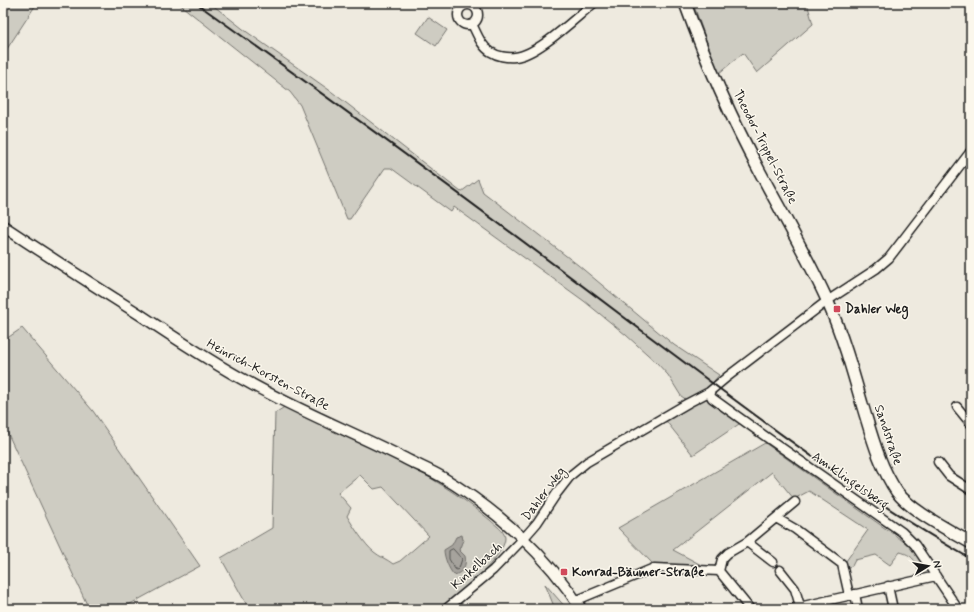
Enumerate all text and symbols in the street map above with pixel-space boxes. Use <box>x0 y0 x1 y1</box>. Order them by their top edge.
street label: Theodor-Trippel-Straße <box>729 87 801 207</box>
place label: Dahler Weg <box>845 301 909 320</box>
marker: Dahler Weg <box>832 304 842 314</box>
street label: Heinrich-Korsten-Straße <box>203 335 333 415</box>
street label: Sandstraße <box>870 403 906 467</box>
street label: Am Klingelsberg <box>807 448 892 515</box>
street label: Dahler Weg <box>518 463 571 525</box>
street label: Kinkelbach <box>448 538 506 593</box>
north arrow <box>908 546 948 586</box>
text: N <box>929 559 944 569</box>
place label: Konrad-Bäumer-Straße <box>572 564 705 581</box>
marker: Konrad-Bäumer-Straße <box>559 567 569 577</box>

